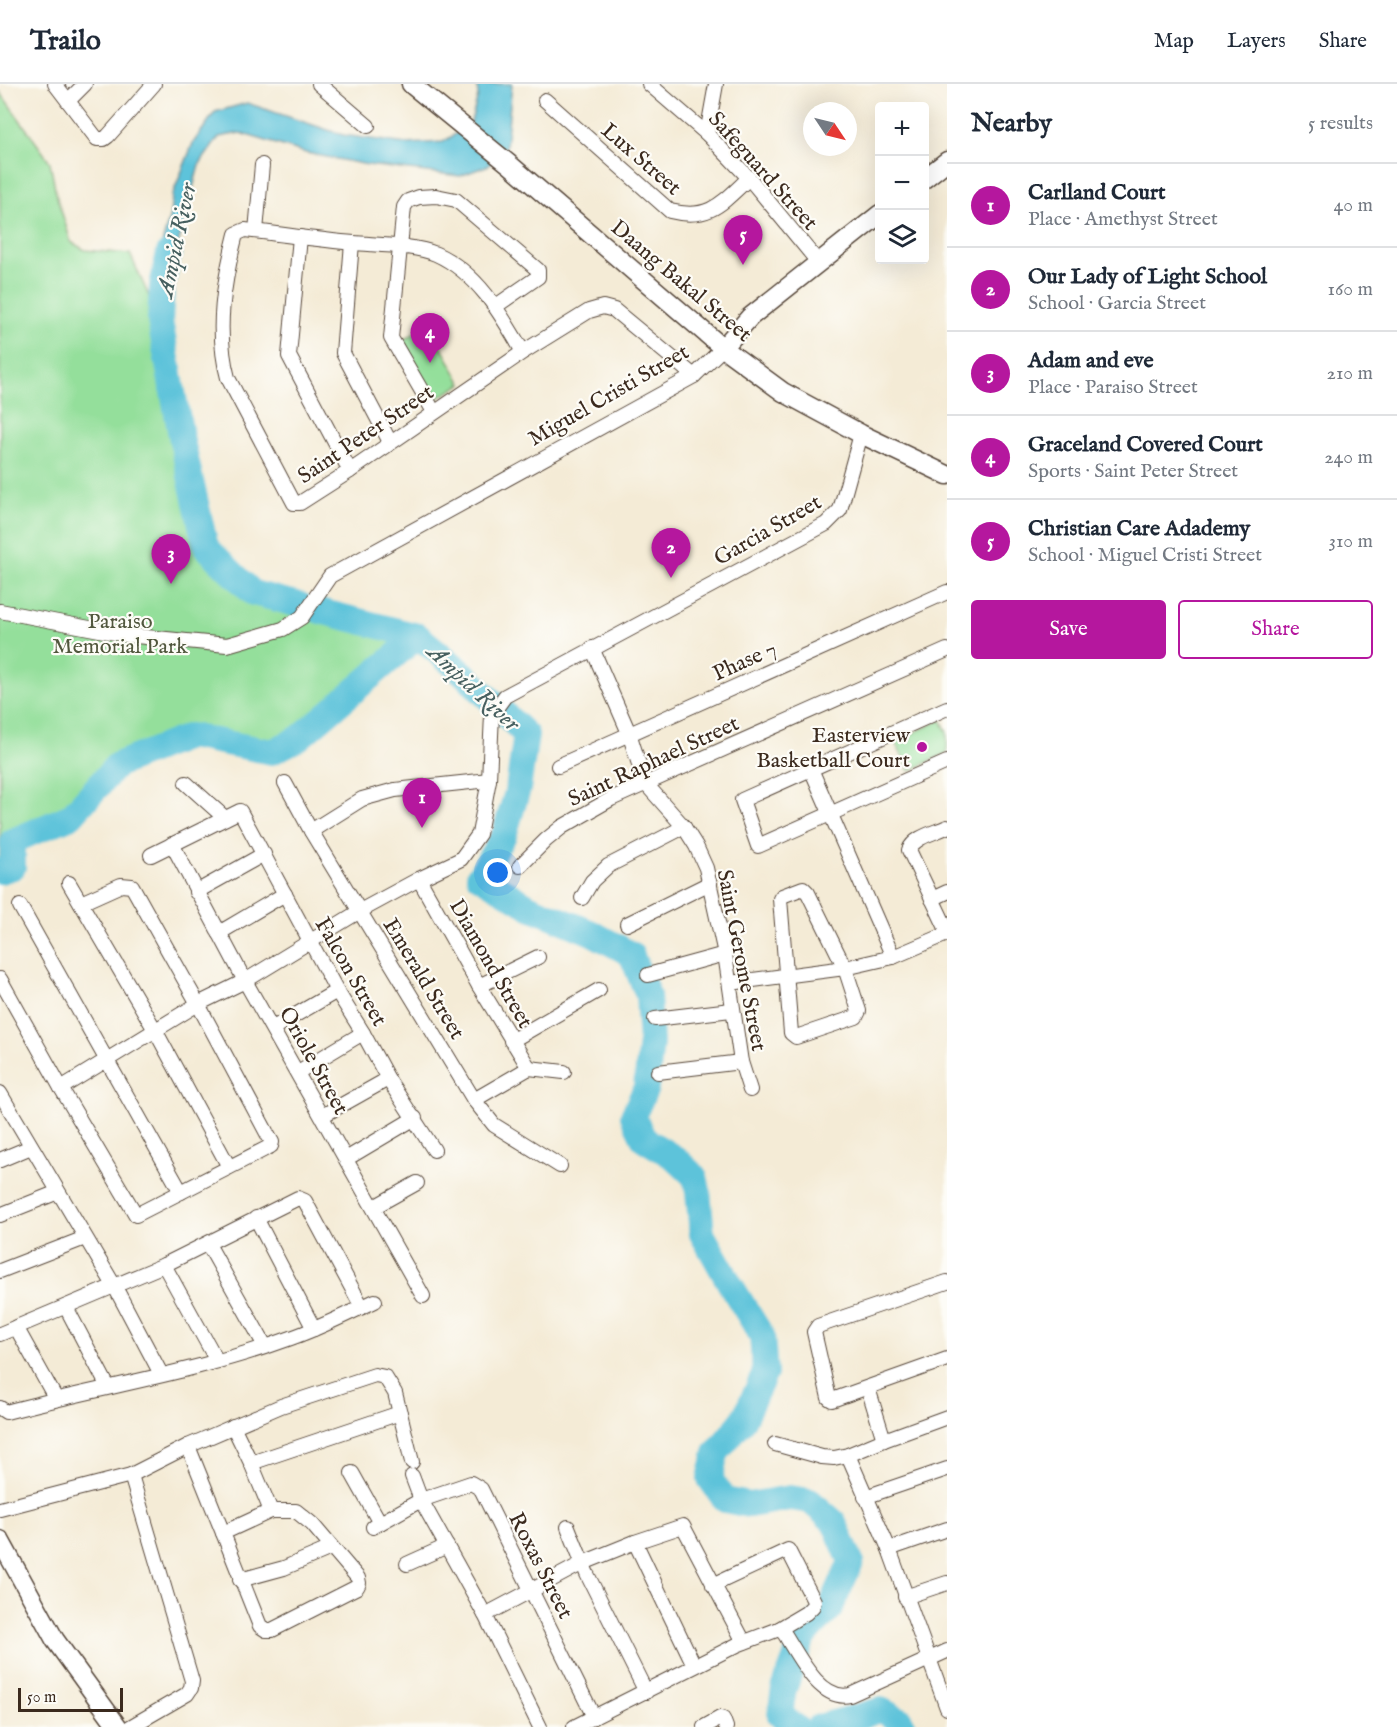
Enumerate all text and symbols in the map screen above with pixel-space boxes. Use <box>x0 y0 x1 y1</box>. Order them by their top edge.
text: Trailo <box>30 24 101 59</box>
text: Map <box>1154 28 1194 55</box>
text: Layers <box>1227 28 1286 55</box>
text: Share <box>1319 28 1367 55</box>
north arrow <box>803 102 857 156</box>
map controls <box>875 102 929 264</box>
button: + <box>875 102 929 156</box>
street label: Safeguard Street <box>702 106 824 237</box>
text: Nearby <box>971 107 1052 140</box>
text: 5 results <box>1308 111 1373 136</box>
street label: Lux Street <box>595 117 687 202</box>
button: − <box>875 156 929 210</box>
water label: Ampid River <box>150 179 205 303</box>
text: Carlland Court <box>1028 179 1166 207</box>
text: 1 <box>987 193 994 218</box>
text: 40 m <box>1334 193 1373 218</box>
text: Place · Amethyst Street <box>1028 207 1218 232</box>
button: layers <box>875 210 929 264</box>
street label: Daang Bakal Street <box>604 214 757 349</box>
pin: 5 <box>724 216 762 265</box>
text: Our Lady of Light School <box>1028 263 1267 291</box>
text: 2 <box>986 277 995 302</box>
text: 160 m <box>1327 277 1373 302</box>
text: School · Garcia Street <box>1028 291 1206 316</box>
pin: 4 <box>410 314 450 363</box>
street label: Miguel Cristi Street <box>524 338 695 453</box>
text: Adam and eve <box>1028 347 1154 375</box>
text: 3 <box>987 361 994 386</box>
text: 210 m <box>1327 361 1373 386</box>
text: Place · Paraiso Street <box>1028 375 1198 400</box>
street label: Saint Peter Street <box>293 379 440 491</box>
text: Graceland Covered Court <box>1028 431 1263 459</box>
text: 4 <box>986 445 995 470</box>
text: 240 m <box>1324 445 1373 470</box>
text: Sports · Saint Peter Street <box>1028 459 1238 484</box>
street label: Garcia Street <box>709 489 827 573</box>
text: Christian Care Adademy <box>1028 515 1250 543</box>
pin: 2 <box>652 528 690 578</box>
text: 5 <box>987 529 994 554</box>
text: 310 m <box>1329 529 1373 554</box>
pin: 3 <box>152 534 190 584</box>
text: School · Miguel Cristi Street <box>1028 543 1262 568</box>
button: Save <box>971 600 1166 659</box>
button: Share <box>1178 600 1373 659</box>
park label: Paraiso Memorial Park <box>52 608 188 661</box>
water label: Ampid River <box>418 635 527 740</box>
street label: Phase 7 <box>709 635 781 688</box>
street label: Saint Raphael Street <box>564 710 744 814</box>
place label: Easterview Basketball Court <box>756 722 911 775</box>
marker: Easterview Basketball Court <box>915 740 929 754</box>
pin: 1 <box>402 778 442 828</box>
your location <box>483 858 512 887</box>
street label: Saint Gerome Street <box>710 867 772 1054</box>
street label: Diamond Street <box>442 894 539 1034</box>
street label: Falcon Street <box>308 912 393 1032</box>
street label: Emerald Street <box>376 913 471 1045</box>
street label: Oriole Street <box>272 1002 355 1120</box>
street label: Roxas Street <box>501 1508 579 1624</box>
scale bar <box>18 1685 123 1712</box>
text: 50 m <box>27 1688 56 1708</box>

